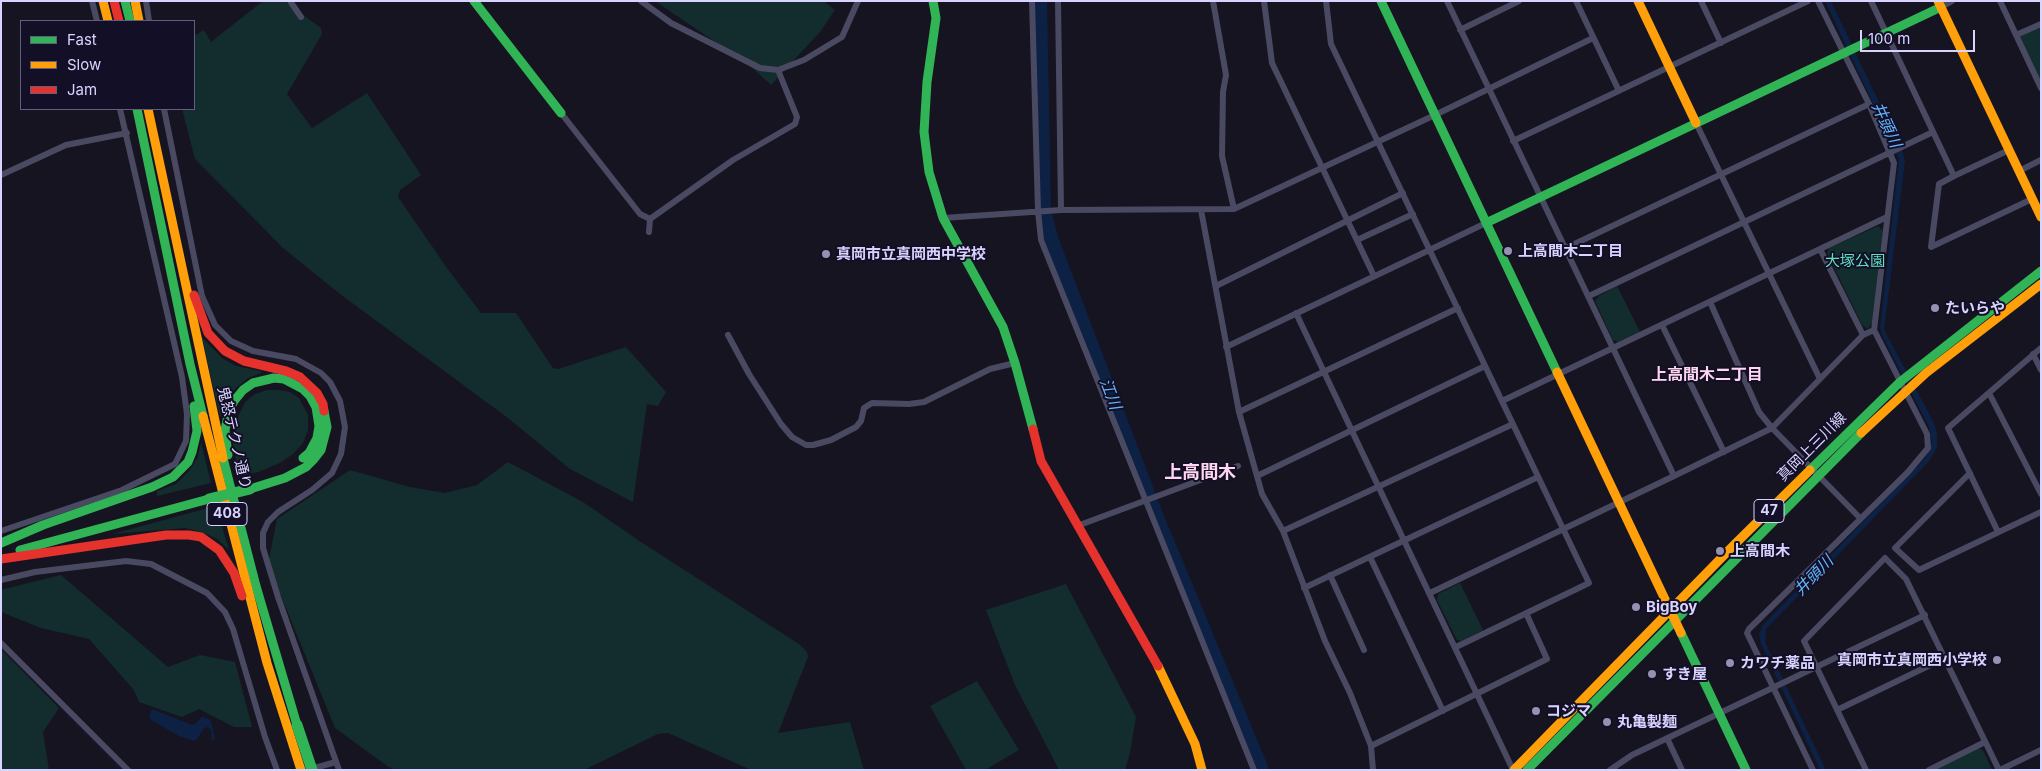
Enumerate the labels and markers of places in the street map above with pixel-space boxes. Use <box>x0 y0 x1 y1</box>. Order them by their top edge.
place label: 上高間木二丁目 <box>1518 242 1623 260</box>
place label: 真岡市立真岡西中学校 <box>836 245 986 263</box>
marker: 上高間木二丁目 <box>1502 245 1514 257</box>
marker: 真岡市立真岡西中学校 <box>820 248 832 260</box>
place label: たいらや <box>1945 299 2005 317</box>
marker: たいらや <box>1929 302 1941 314</box>
place label: 上高間木 <box>1730 542 1790 560</box>
marker: 上高間木 <box>1714 545 1726 557</box>
place label: BigBoy <box>1646 598 1697 616</box>
marker: BigBoy <box>1630 601 1642 613</box>
place label: 真岡市立真岡西小学校 <box>1837 651 1987 669</box>
place label: カワチ薬品 <box>1740 654 1815 672</box>
marker: 真岡市立真岡西小学校 <box>1991 654 2003 666</box>
marker: カワチ薬品 <box>1724 657 1736 669</box>
place label: すき屋 <box>1662 665 1707 683</box>
marker: すき屋 <box>1646 668 1658 680</box>
place label: コジマ <box>1546 702 1591 720</box>
marker: コジマ <box>1530 705 1542 717</box>
place label: 丸亀製麺 <box>1617 713 1677 731</box>
marker: 丸亀製麺 <box>1601 716 1613 728</box>

